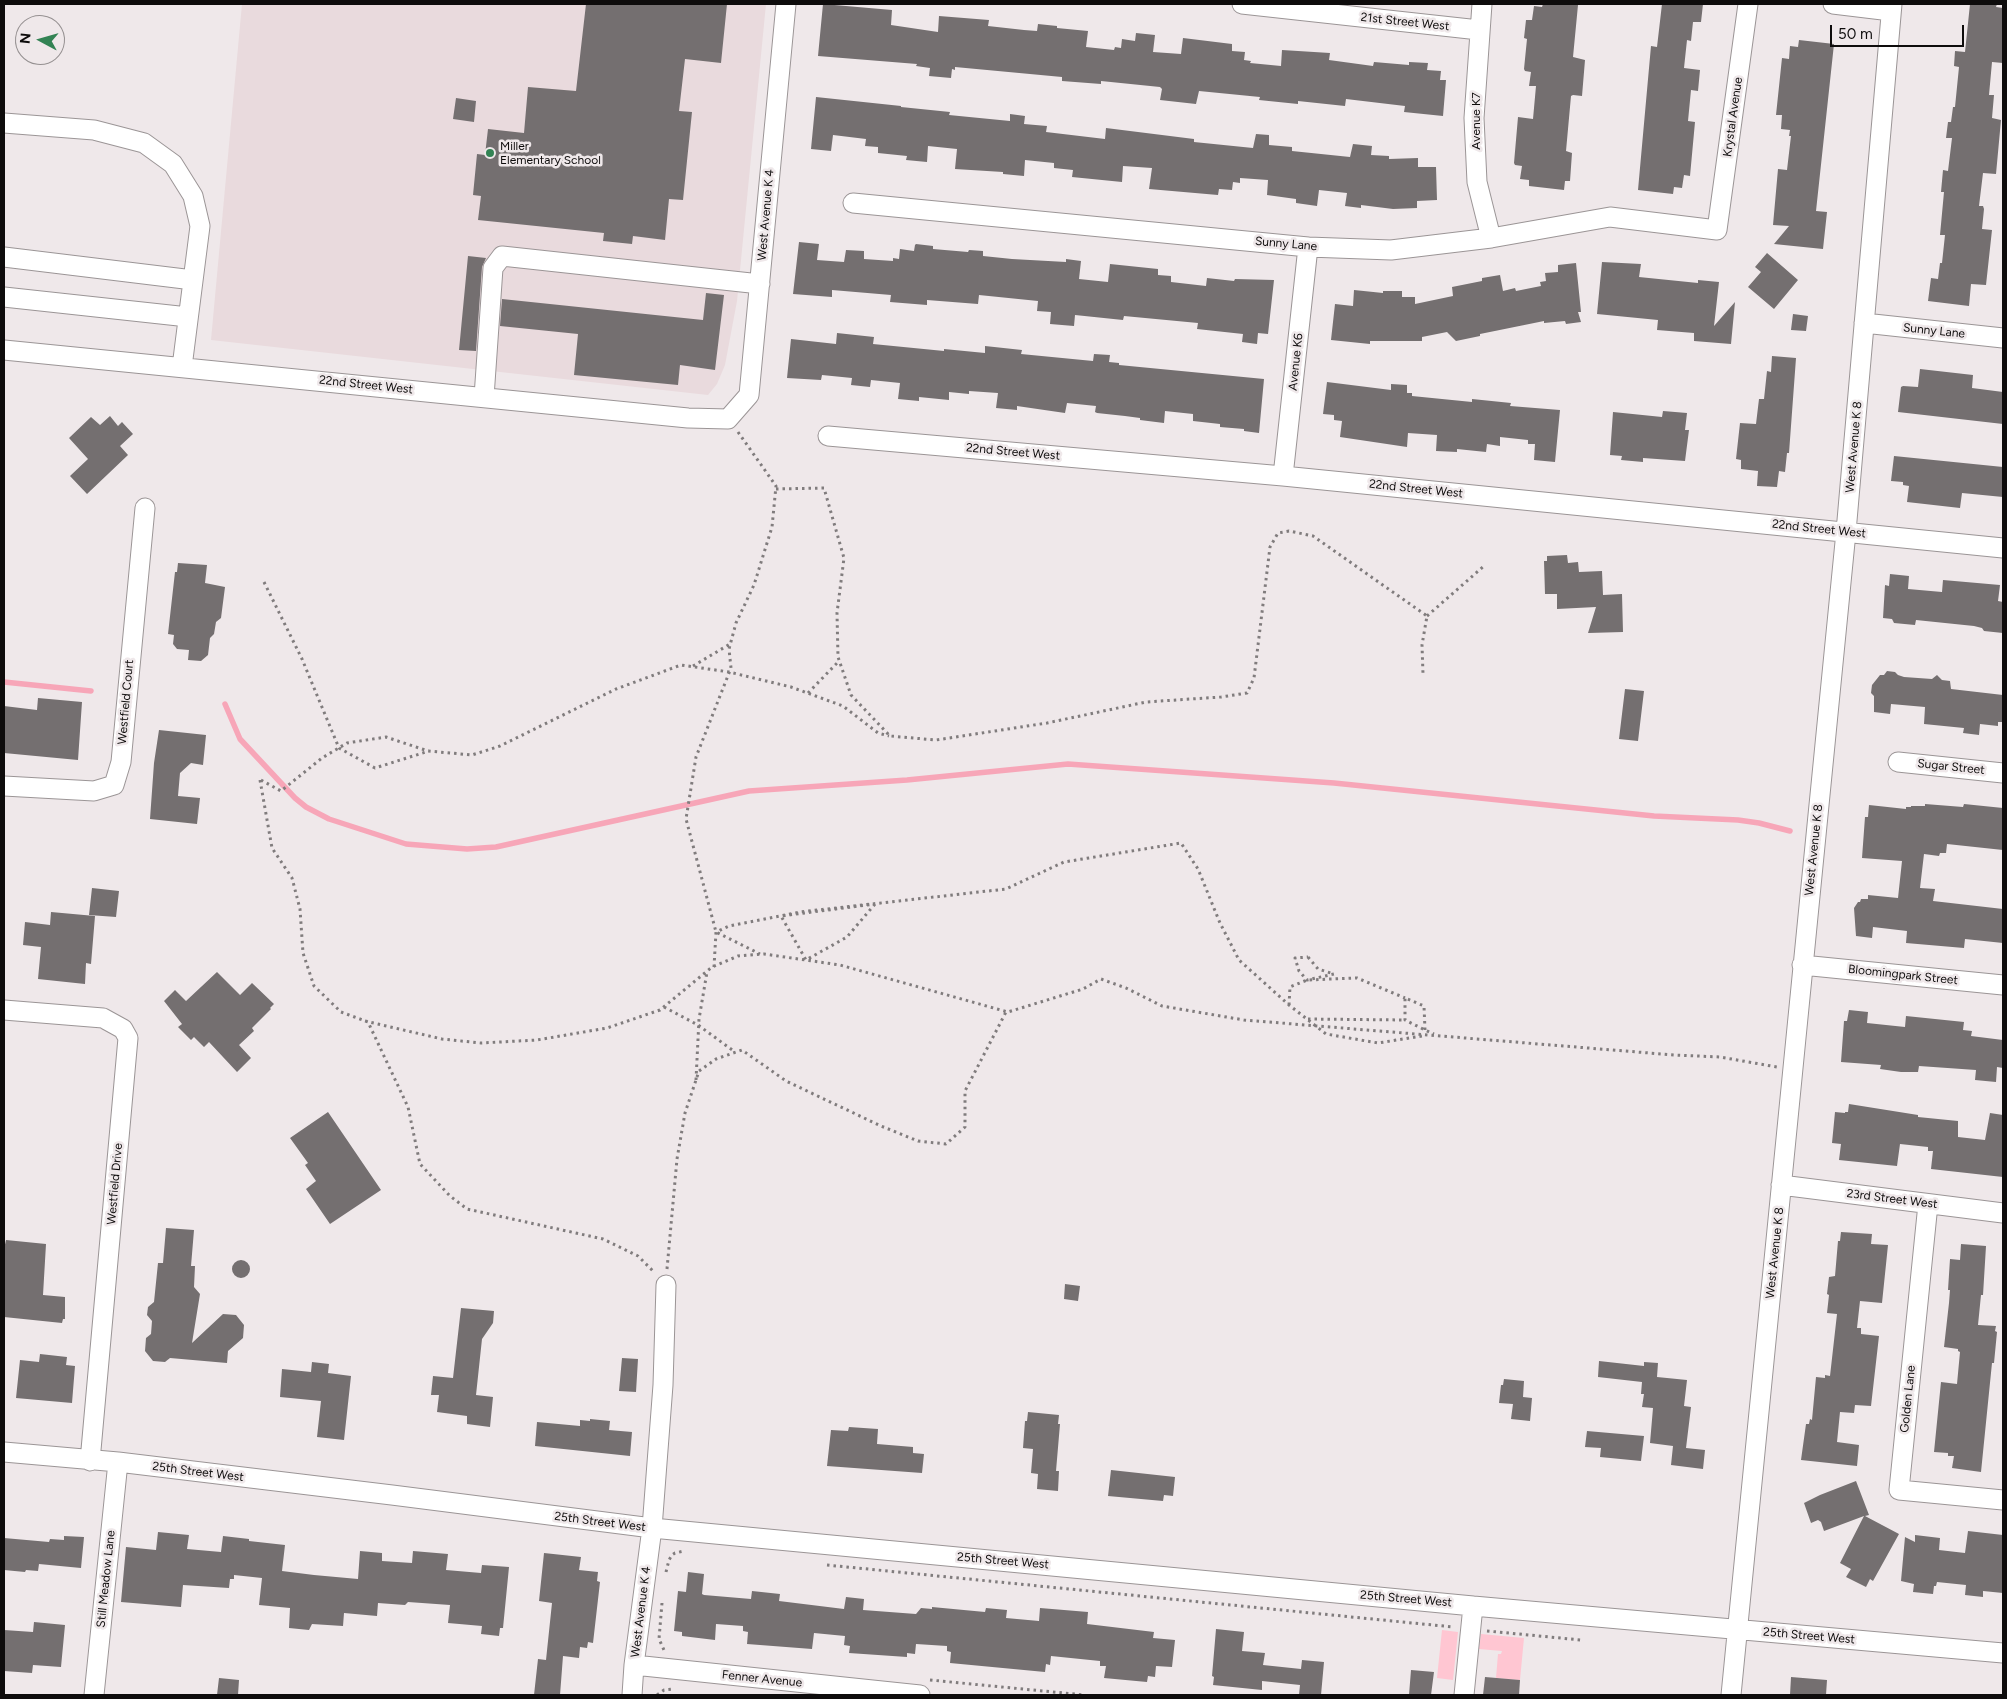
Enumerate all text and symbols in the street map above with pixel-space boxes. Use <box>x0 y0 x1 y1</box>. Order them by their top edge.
street label: 21st Street West <box>1360 10 1450 34</box>
north arrow <box>15 15 65 65</box>
scale bar <box>1832 15 1966 47</box>
text: 50 m <box>1838 25 1873 43</box>
text: N <box>17 32 35 45</box>
street label: Krystal Avenue <box>1720 76 1746 158</box>
street label: Avenue K7 <box>1469 92 1483 150</box>
place label: Miller Elementary School <box>500 139 601 167</box>
marker: Miller Elementary School <box>484 147 496 159</box>
street label: West Avenue K 4 <box>755 169 777 261</box>
street label: Sunny Lane <box>1254 234 1318 254</box>
street label: Sunny Lane <box>1902 321 1966 341</box>
street label: Avenue K6 <box>1286 333 1306 391</box>
street label: 22nd Street West <box>318 373 414 397</box>
street label: West Avenue K 8 <box>1843 401 1865 493</box>
street label: 22nd Street West <box>965 441 1061 463</box>
street label: 22nd Street West <box>1368 477 1464 501</box>
street label: 22nd Street West <box>1771 517 1867 541</box>
street label: Westfield Court <box>115 659 137 745</box>
street label: Sugar Street <box>1917 756 1985 778</box>
street label: West Avenue K 8 <box>1802 804 1826 896</box>
street label: Bloomingpark Street <box>1847 962 1959 988</box>
street label: Westfield Drive <box>104 1143 126 1225</box>
street label: 23rd Street West <box>1846 1186 1938 1212</box>
street label: West Avenue K 8 <box>1763 1207 1787 1299</box>
street label: Golden Lane <box>1897 1365 1919 1433</box>
street label: 25th Street West <box>151 1459 245 1485</box>
street label: 25th Street West <box>553 1509 647 1535</box>
street label: Still Meadow Lane <box>94 1530 118 1628</box>
street label: 25th Street West <box>957 1550 1049 1572</box>
street label: West Avenue K 4 <box>628 1565 654 1659</box>
street label: 25th Street West <box>1360 1588 1452 1610</box>
street label: 25th Street West <box>1763 1625 1855 1647</box>
street label: Fenner Avenue <box>721 1668 803 1690</box>

